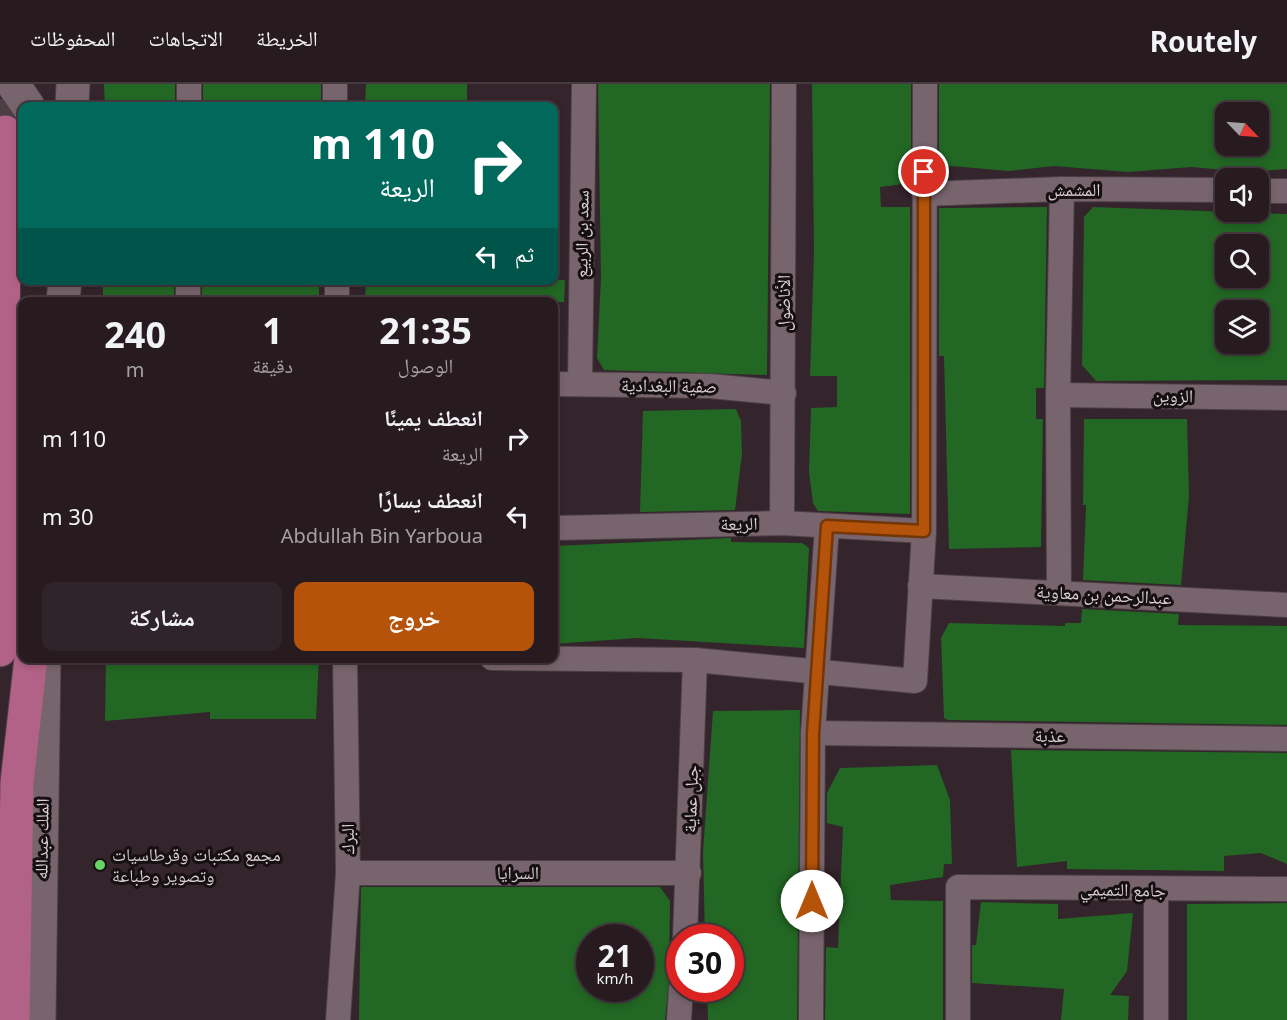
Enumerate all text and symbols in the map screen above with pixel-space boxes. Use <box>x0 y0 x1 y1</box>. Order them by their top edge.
text: Routely <box>1150 22 1257 60</box>
text: المحفوظات <box>30 24 115 52</box>
text: الاتجاهات <box>148 24 223 52</box>
text: الخريطة <box>256 24 318 52</box>
north arrow <box>1215 102 1269 156</box>
map controls <box>1215 102 1269 354</box>
text: 110 m <box>311 114 435 171</box>
icon: right <box>456 126 534 204</box>
pin <box>898 146 949 197</box>
icon: arrive <box>907 155 940 188</box>
text: الريعة <box>379 168 435 205</box>
button: sound <box>1215 168 1269 222</box>
street label: المشمش <box>1047 177 1101 201</box>
street label: سعد بن الربيع <box>568 190 595 278</box>
button: search <box>1215 234 1269 288</box>
text: ثم <box>515 238 534 268</box>
icon: left <box>470 240 503 273</box>
street label: الأناضول <box>771 275 795 331</box>
button: layers <box>1215 300 1269 354</box>
text: 1 <box>262 306 283 355</box>
text: 21:35 <box>379 306 472 355</box>
text: 240 <box>104 310 166 359</box>
text: دقيقة <box>252 352 293 379</box>
text: الوصول <box>398 352 453 379</box>
text: m <box>126 356 145 383</box>
street label: صفية البغدادية <box>621 372 717 398</box>
street label: الزوين <box>1153 383 1193 407</box>
text: انعطف يمينًا <box>384 402 483 432</box>
icon: right <box>501 422 534 455</box>
text: 110 m <box>42 423 106 453</box>
text: الريعة <box>442 440 483 467</box>
text: انعطف يسارًا <box>378 484 483 514</box>
icon: left <box>501 500 534 533</box>
text: 30 m <box>42 501 93 531</box>
street label: الريعة <box>720 511 758 535</box>
text: Abdullah Bin Yarboua <box>281 522 483 549</box>
street label: عبدالرحمن بن معاوية <box>1036 578 1172 610</box>
button: مشاركة <box>42 582 282 651</box>
button: خروج <box>294 582 534 651</box>
street label: عذبة <box>1034 723 1066 747</box>
street label: جبل عماية <box>677 765 703 833</box>
street label: الملك عبدالله <box>28 798 54 880</box>
street label: البرك <box>335 823 359 855</box>
place label: مجمع مكتبات وقرطاسيات وتصوير وطباعة <box>112 842 281 887</box>
marker: مجمع مكتبات وقرطاسيات وتصوير وطباعة <box>93 858 107 872</box>
street label: السرايا <box>497 860 539 884</box>
position arrow <box>780 869 844 933</box>
street label: جامع التميمي <box>1080 876 1166 905</box>
speed limit sign: 30 <box>666 924 744 1002</box>
text: 21 <box>598 935 632 976</box>
text: km/h <box>597 968 633 988</box>

